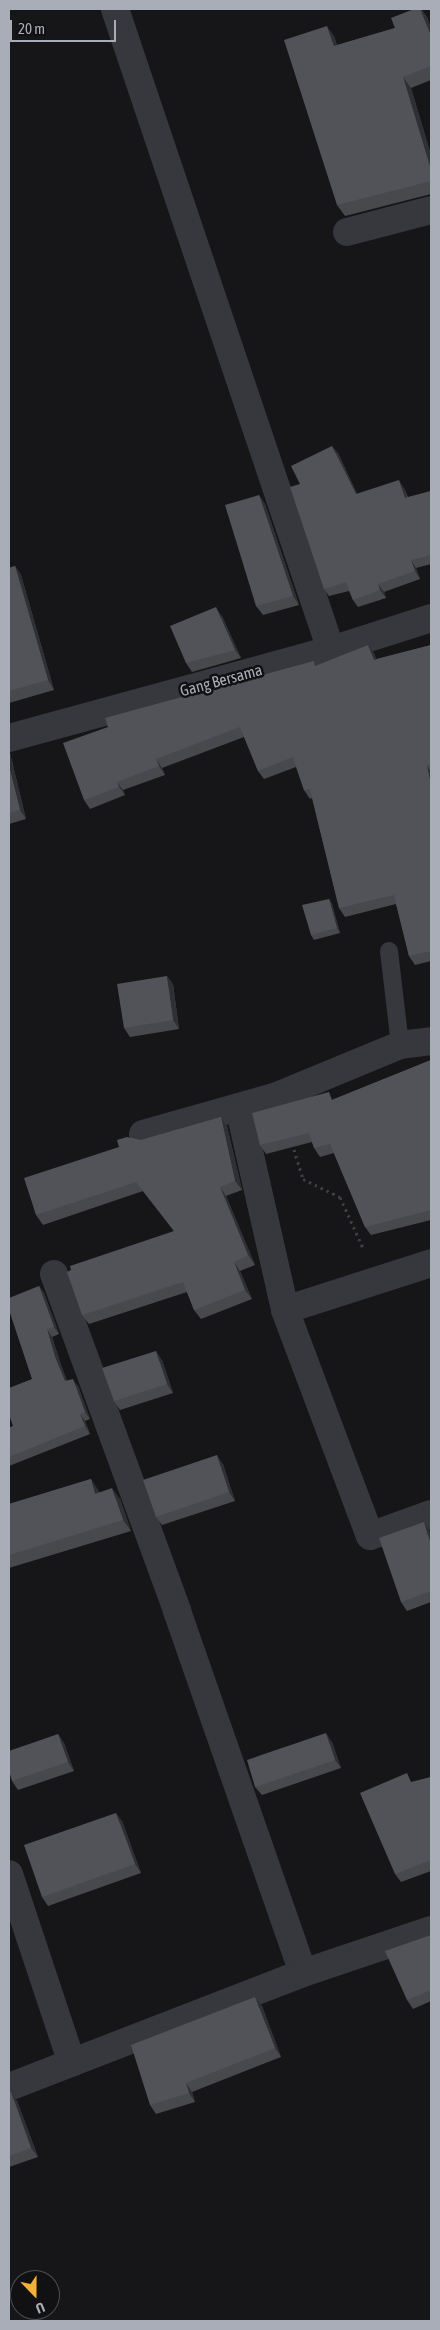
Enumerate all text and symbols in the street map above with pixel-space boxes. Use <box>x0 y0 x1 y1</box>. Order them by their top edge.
scale bar <box>12 10 119 42</box>
text: 20 m <box>18 20 45 37</box>
street label: Gang Bersama <box>178 660 264 700</box>
north arrow <box>10 2270 60 2320</box>
text: U <box>33 2299 47 2317</box>

